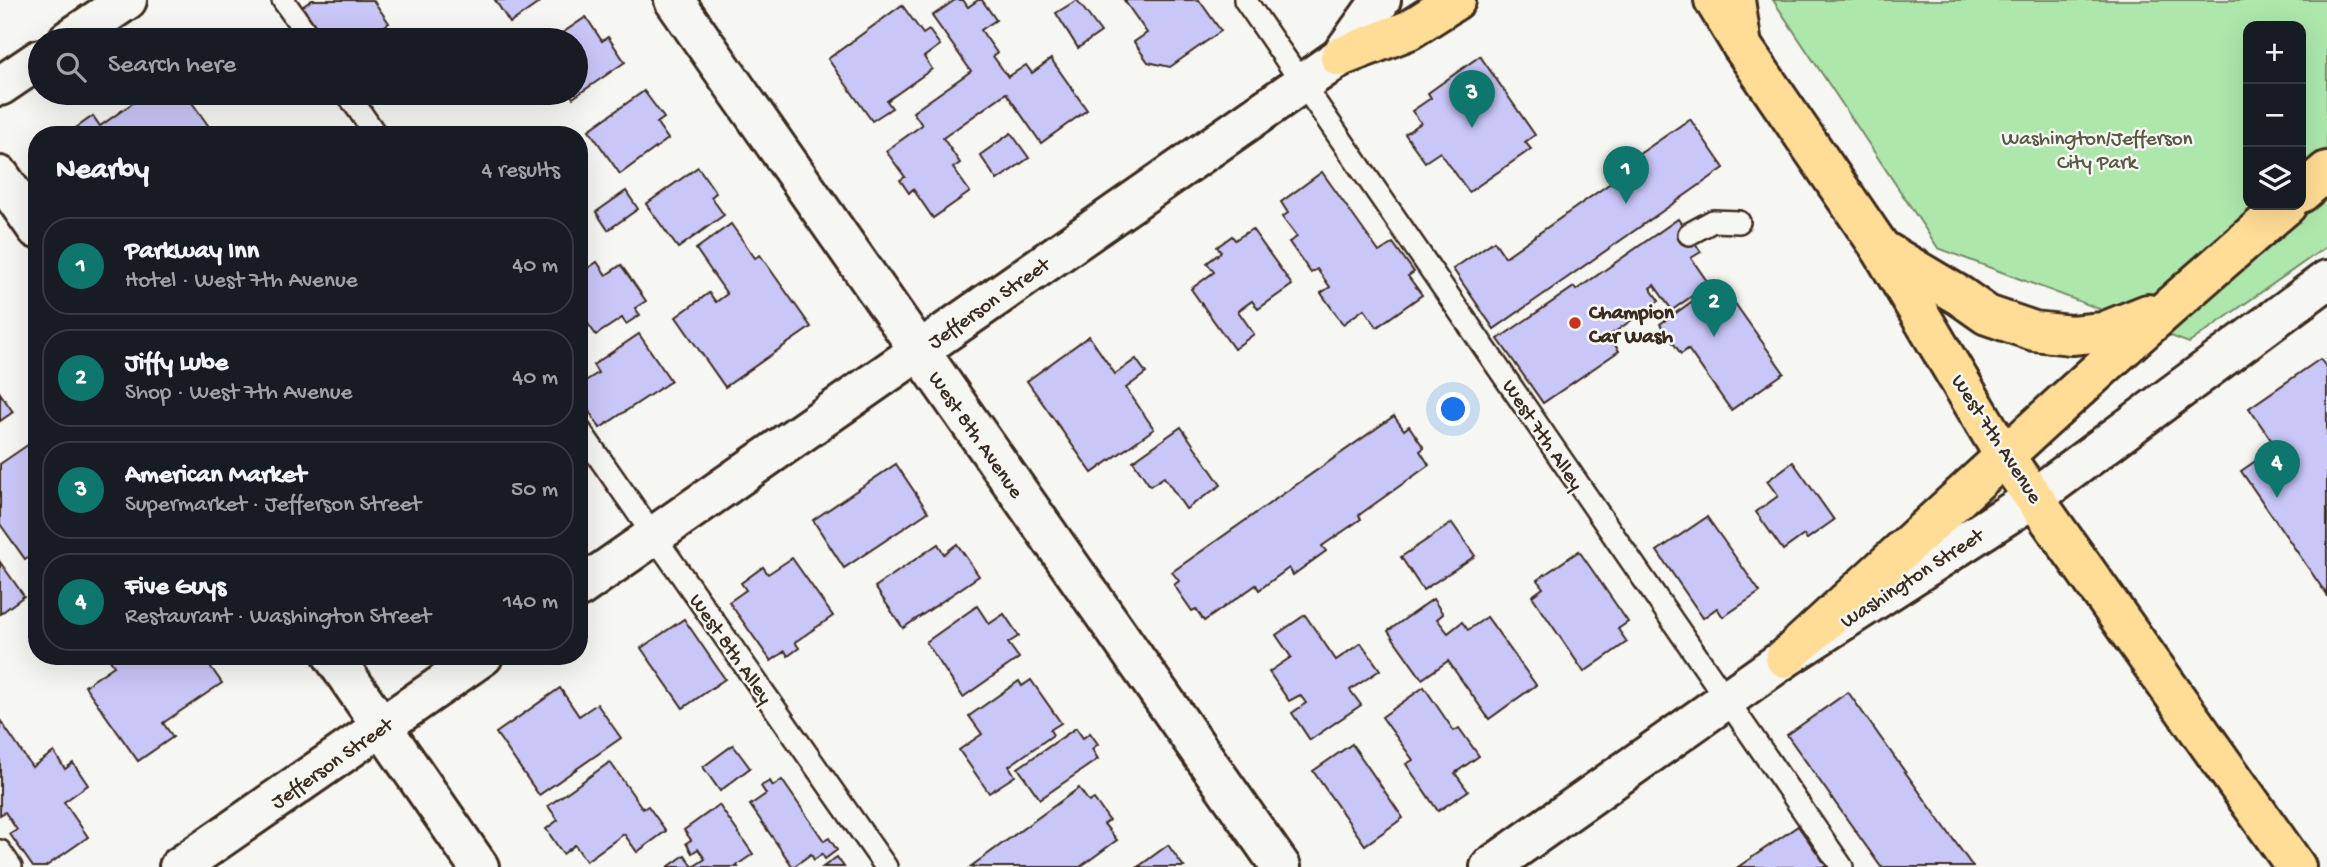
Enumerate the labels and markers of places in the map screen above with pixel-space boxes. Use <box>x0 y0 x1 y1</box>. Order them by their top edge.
pin: 3 <box>1449 70 1495 128</box>
pin: 1 <box>1603 146 1649 204</box>
pin: 2 <box>1691 279 1737 337</box>
place label: Champion Car Wash <box>1588 302 1675 351</box>
marker: Champion Car Wash <box>1567 315 1583 331</box>
pin: 4 <box>2254 440 2300 498</box>

